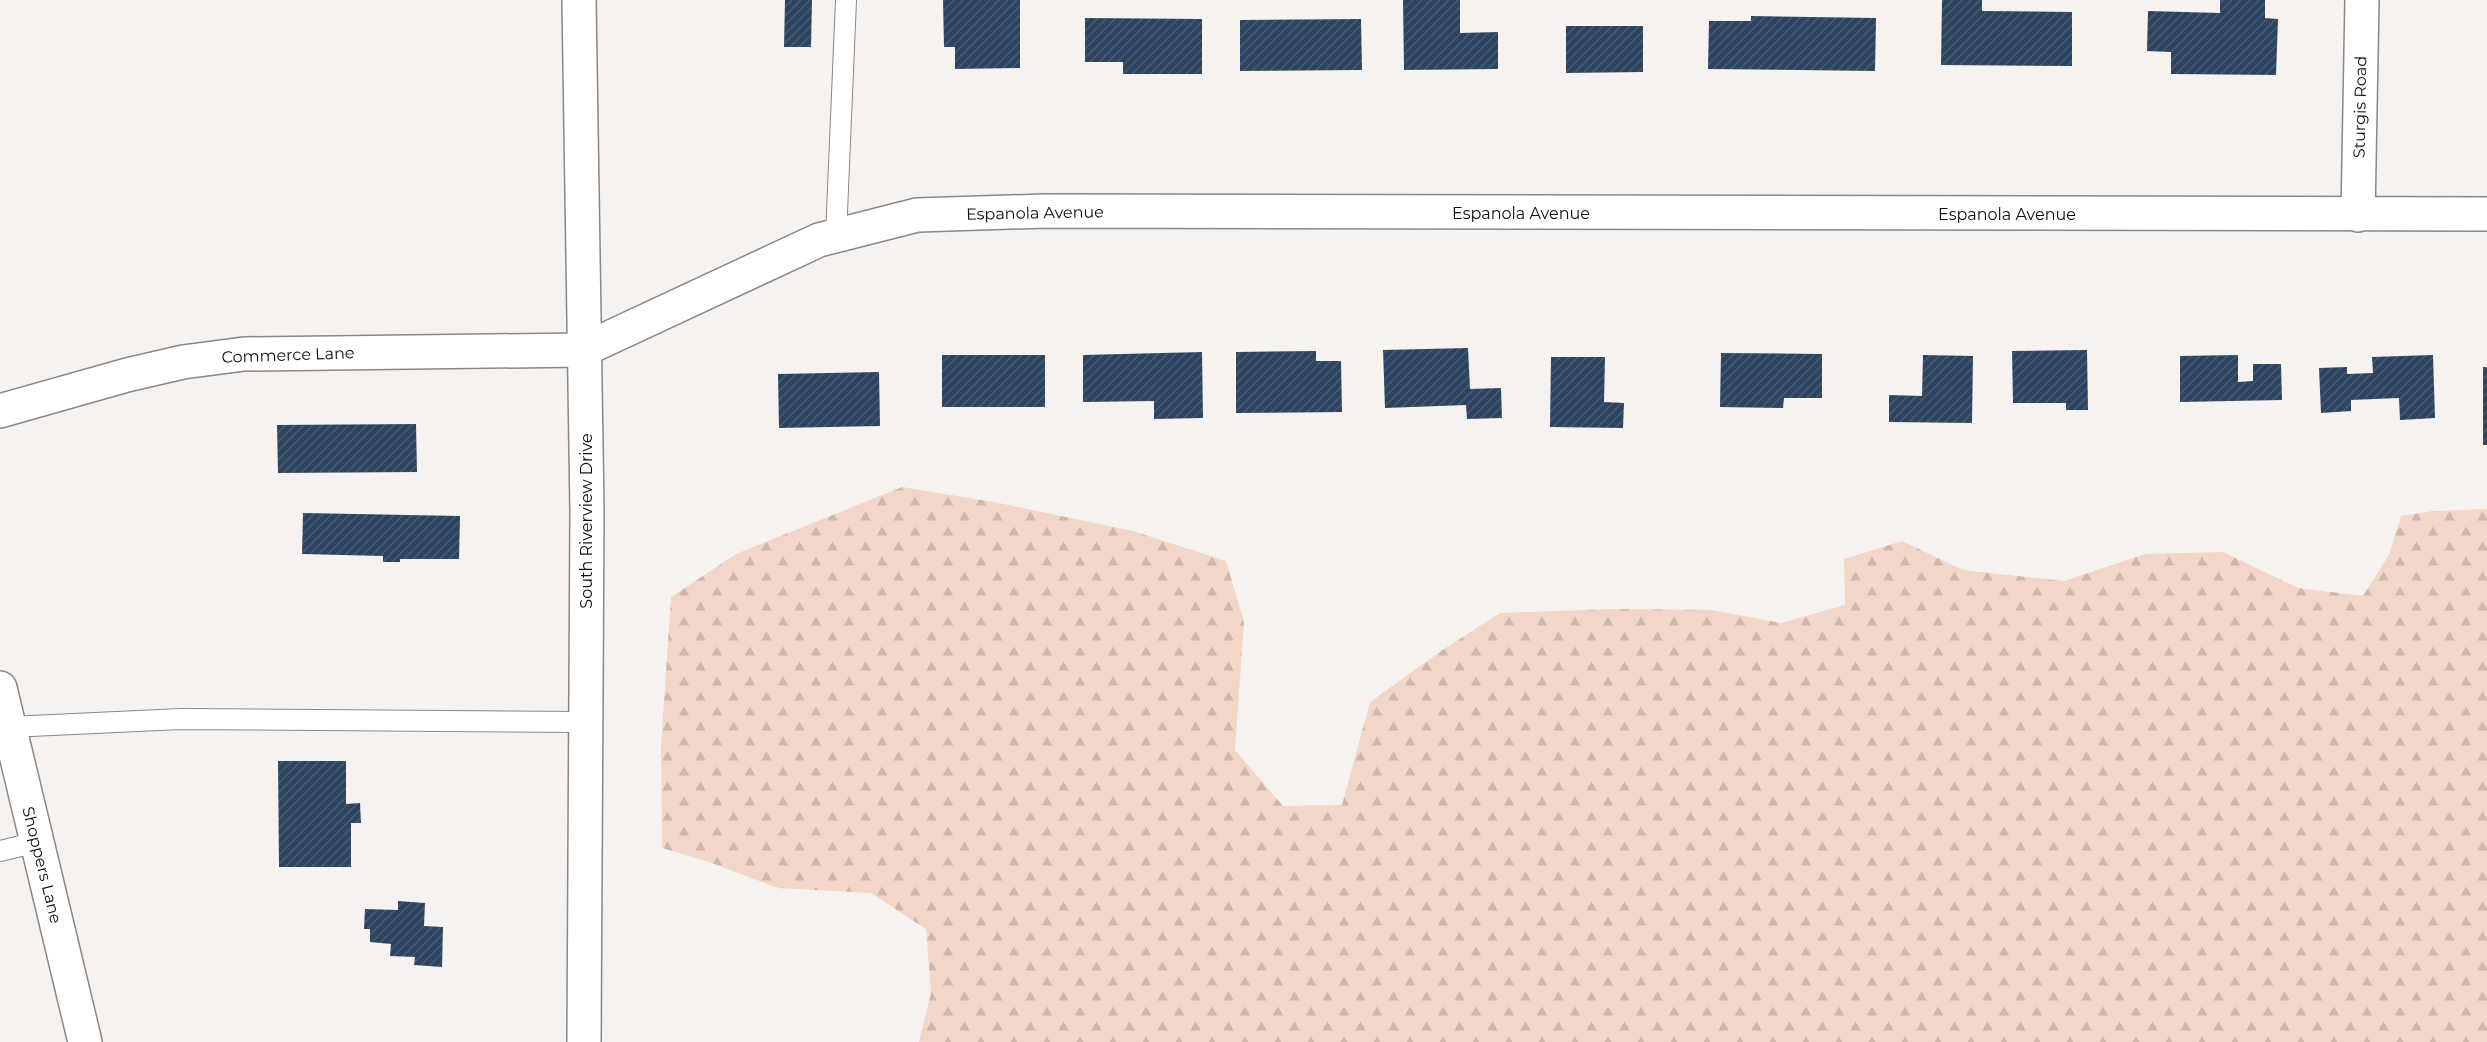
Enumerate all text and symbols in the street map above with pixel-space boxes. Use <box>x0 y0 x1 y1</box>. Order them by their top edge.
street label: Sturgis Road <box>2350 56 2370 158</box>
street label: Espanola Avenue <box>966 202 1104 224</box>
street label: Espanola Avenue <box>1452 204 1590 223</box>
street label: Espanola Avenue <box>1938 205 2076 224</box>
street label: Commerce Lane <box>221 343 355 367</box>
street label: South Riverview Drive <box>577 433 596 609</box>
street label: Shoppers Lane <box>18 805 66 925</box>

